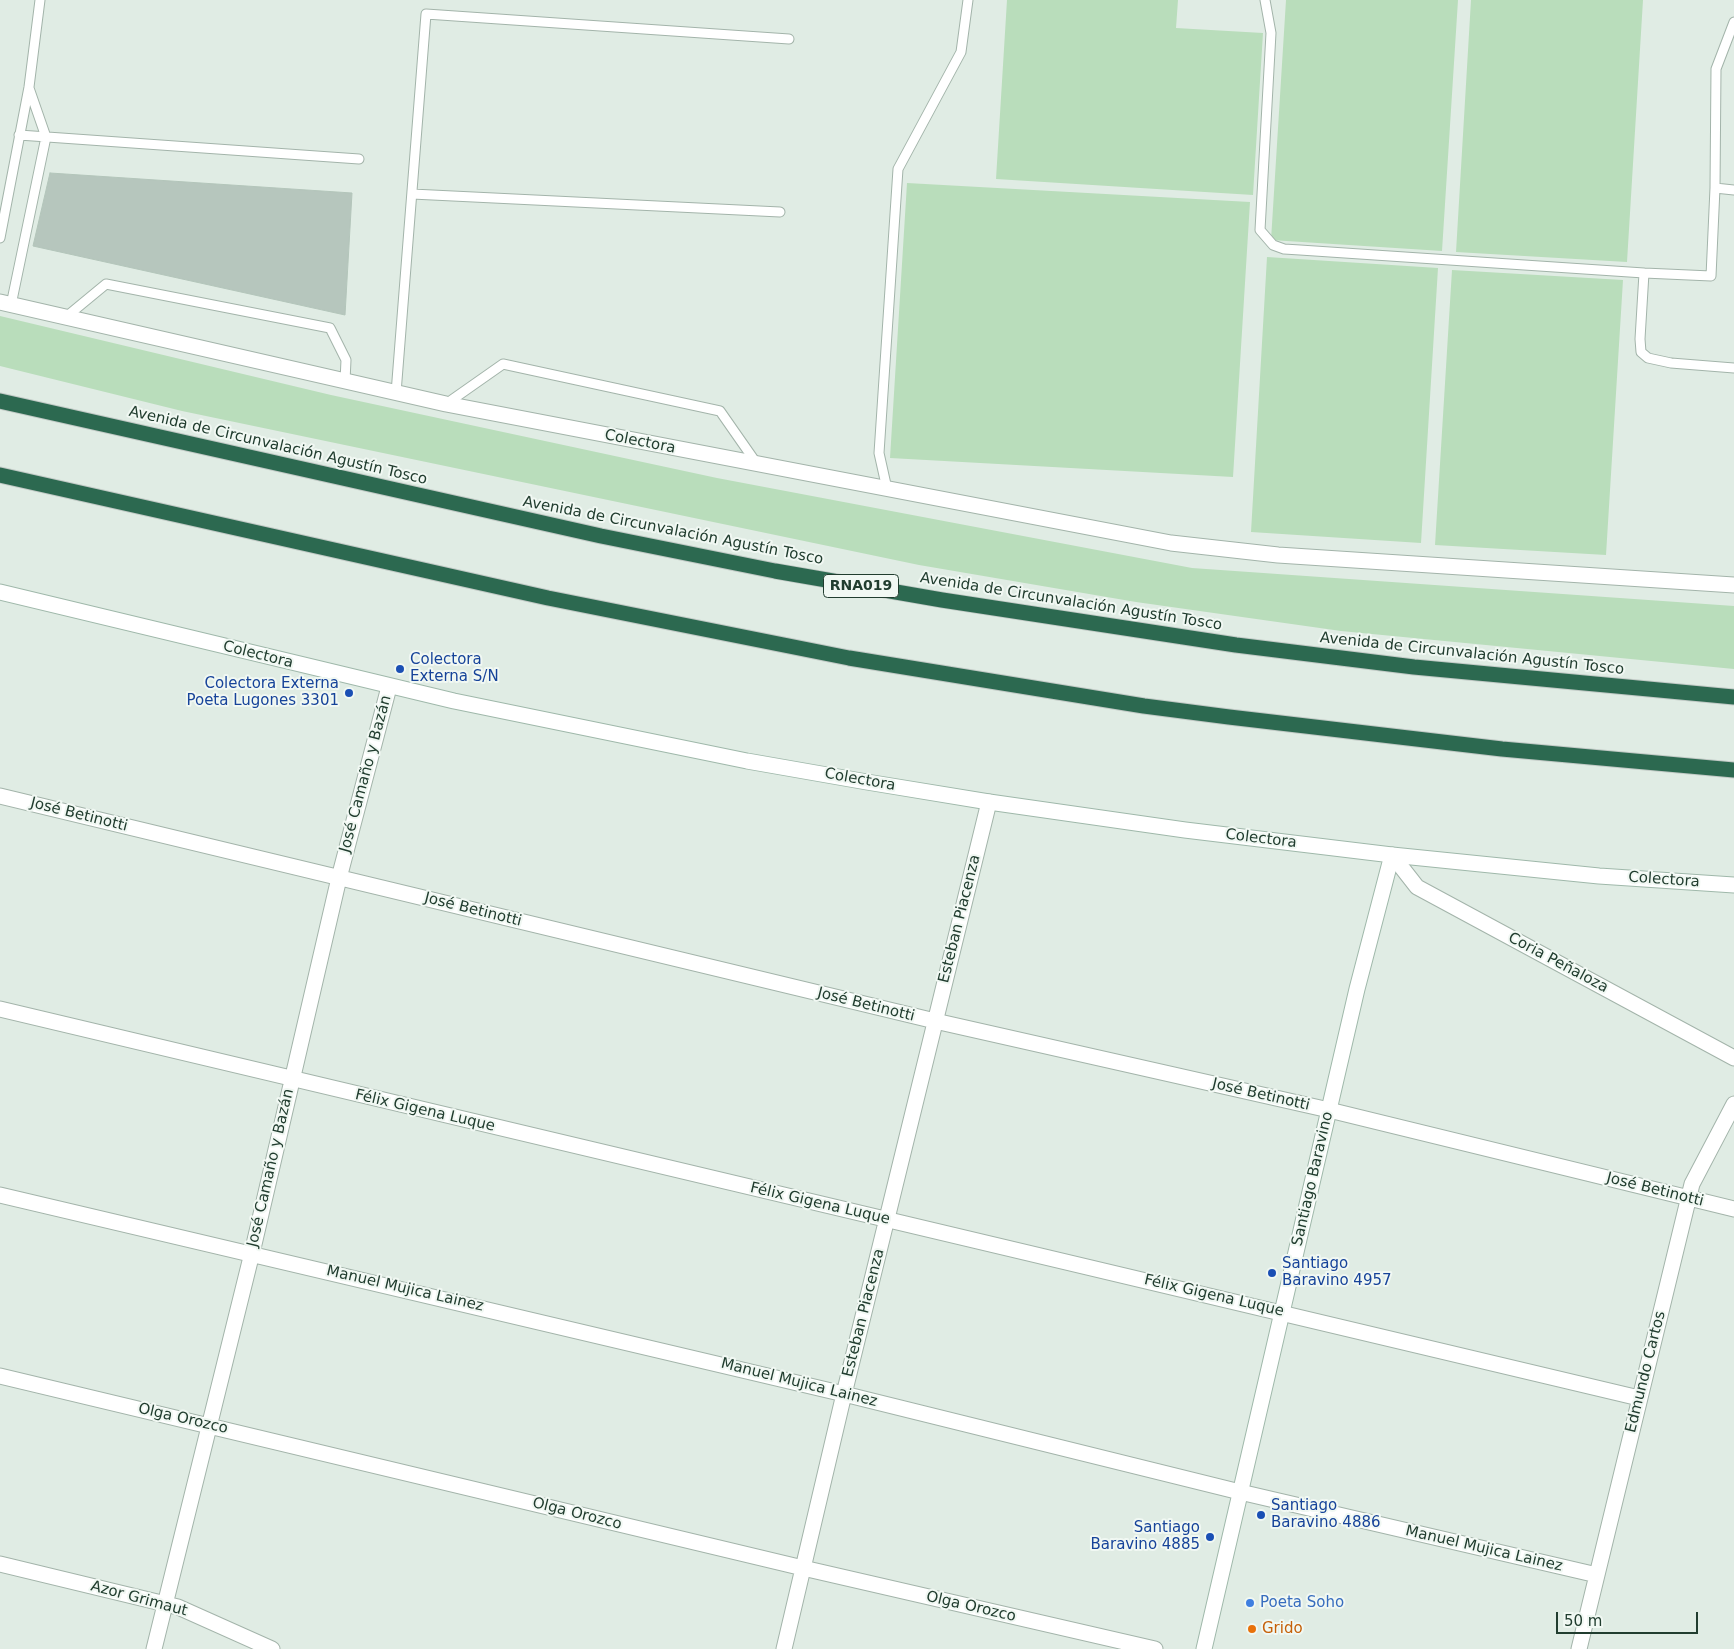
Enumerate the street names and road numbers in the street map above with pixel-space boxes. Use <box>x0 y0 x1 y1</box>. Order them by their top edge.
street label: Avenida de Circunvalación Agustín Tosco <box>127 403 429 489</box>
street label: Colectora <box>603 426 677 458</box>
street label: Avenida de Circunvalación Agustín Tosco <box>521 493 825 569</box>
street label: Avenida de Circunvalación Agustín Tosco <box>919 569 1223 635</box>
road number: RNA019 <box>824 574 898 598</box>
street label: Avenida de Circunvalación Agustín Tosco <box>1319 629 1625 679</box>
street label: Colectora <box>221 638 295 672</box>
street label: José Camaño y Bazán <box>336 693 396 855</box>
street label: Colectora <box>823 765 897 795</box>
street label: José Betinotti <box>29 794 129 836</box>
street label: Colectora <box>1224 826 1298 852</box>
street label: Esteban Piacenza <box>935 853 985 985</box>
street label: Colectora <box>1628 869 1700 891</box>
street label: José Betinotti <box>423 889 523 931</box>
street label: Coria Peñaloza <box>1505 929 1611 997</box>
street label: José Betinotti <box>816 984 916 1026</box>
street label: José Betinotti <box>1210 1075 1312 1115</box>
street label: Félix Gigena Luque <box>353 1086 497 1136</box>
street label: José Camaño y Bazán <box>244 1087 298 1249</box>
street label: Santiago Baravino <box>1289 1110 1337 1248</box>
street label: José Betinotti <box>1605 1169 1705 1211</box>
street label: Félix Gigena Luque <box>748 1179 892 1229</box>
street label: Esteban Piacenza <box>839 1247 889 1379</box>
street label: Manuel Mujica Lainez <box>325 1262 485 1316</box>
street label: Félix Gigena Luque <box>1142 1271 1286 1321</box>
street label: Edmundo Cartos <box>1622 1309 1670 1435</box>
street label: Manuel Mujica Lainez <box>719 1355 879 1411</box>
street label: Olga Orozco <box>136 1400 230 1438</box>
street label: Olga Orozco <box>530 1494 624 1534</box>
street label: Manuel Mujica Lainez <box>1404 1522 1564 1576</box>
street label: Azor Grimaut <box>89 1577 189 1621</box>
street label: Olga Orozco <box>924 1588 1018 1626</box>

